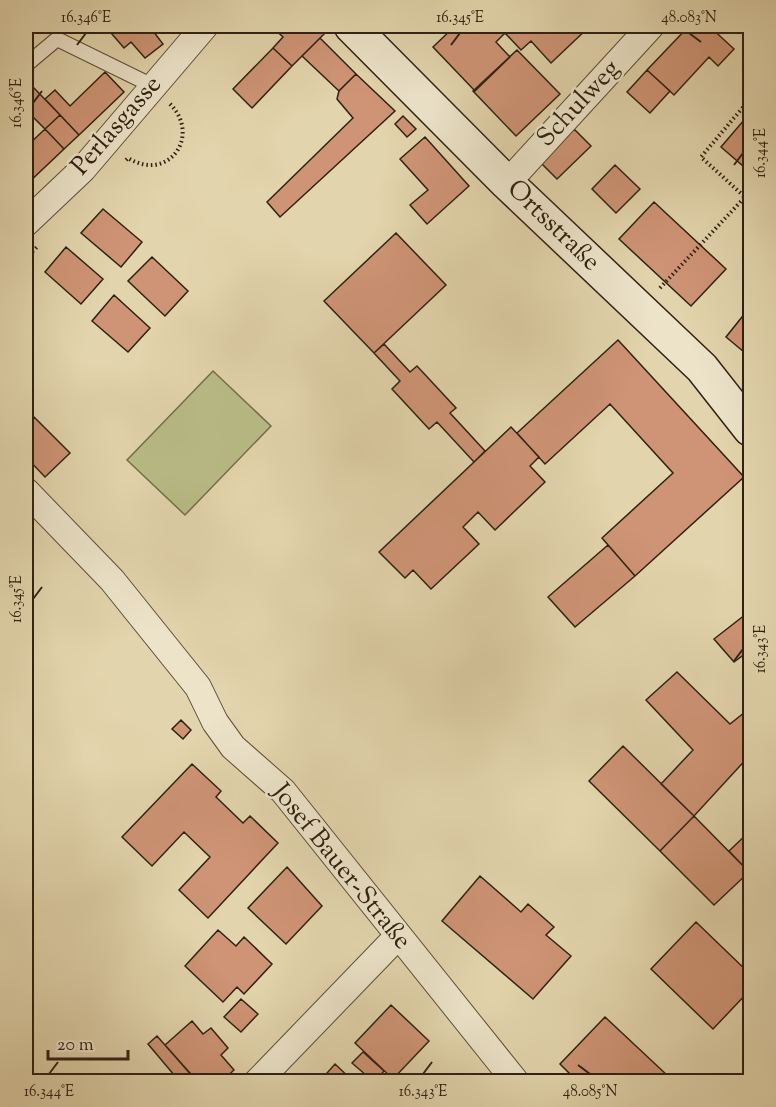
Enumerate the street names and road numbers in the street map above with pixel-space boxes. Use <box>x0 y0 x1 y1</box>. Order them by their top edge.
street label: Schulweg <box>529 52 629 156</box>
street label: Perlasgasse <box>63 68 171 184</box>
street label: Ortsstraße <box>498 172 608 280</box>
street label: Josef Bauer-Straße <box>261 774 420 958</box>

